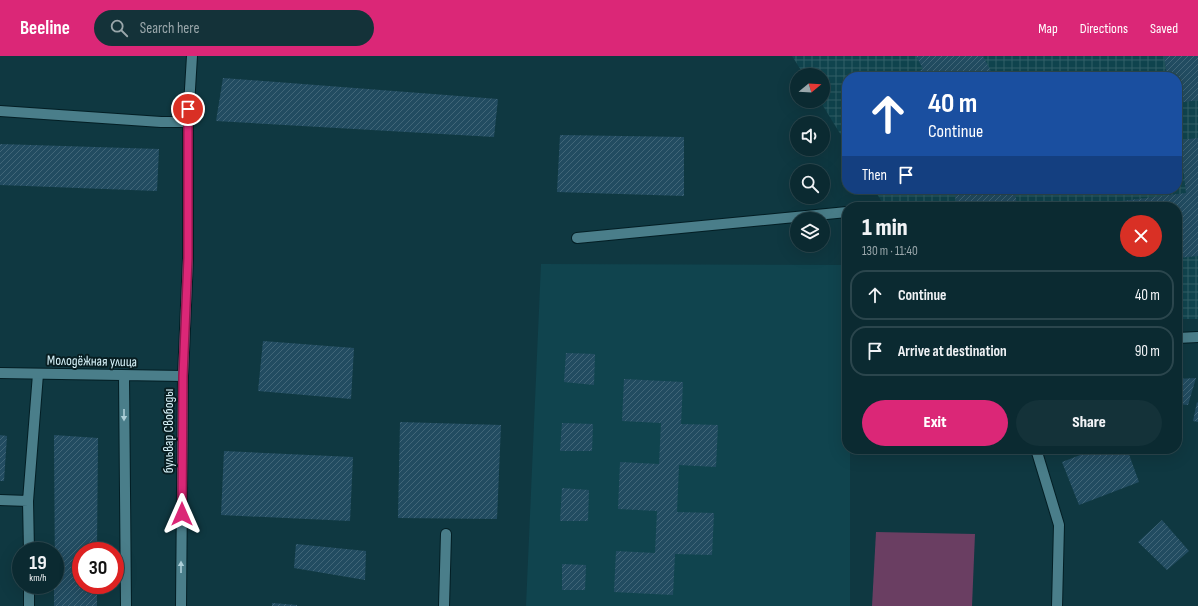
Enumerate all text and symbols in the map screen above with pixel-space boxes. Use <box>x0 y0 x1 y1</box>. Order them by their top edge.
search box <box>94 10 374 46</box>
text: Beeline <box>20 17 70 40</box>
icon: search <box>108 17 130 39</box>
text: Search here <box>140 19 199 38</box>
text: Map <box>1038 20 1058 37</box>
text: Directions <box>1080 20 1128 37</box>
text: Saved <box>1150 20 1178 37</box>
north arrow <box>790 68 830 108</box>
map controls <box>790 68 830 252</box>
text: 40 m <box>928 87 977 120</box>
icon: ahead <box>862 88 914 140</box>
pin <box>171 92 205 126</box>
icon: arrive <box>177 98 199 120</box>
button: sound <box>790 116 830 156</box>
text: Continue <box>928 121 983 142</box>
button: search <box>790 164 830 204</box>
icon: arrive <box>895 164 917 186</box>
text: Then <box>862 166 887 185</box>
button: layers <box>790 212 830 252</box>
text: 1 min <box>862 213 908 242</box>
button: close <box>1120 215 1162 257</box>
text: 130 m · 11:40 <box>862 243 918 259</box>
icon: ahead <box>864 284 886 306</box>
text: Continue <box>898 286 947 305</box>
text: 40 m <box>1135 286 1160 305</box>
icon: arrive <box>864 340 886 362</box>
text: Arrive at destination <box>898 342 1007 361</box>
text: 90 m <box>1135 342 1160 361</box>
street label: Молодёжная улица <box>47 352 137 370</box>
street label: бульвар Свободы <box>160 389 177 473</box>
button: Exit <box>862 400 1008 446</box>
button: Share <box>1016 400 1162 446</box>
one-way arrow <box>121 409 127 422</box>
position arrow <box>161 493 203 535</box>
speed limit sign: 30 <box>72 542 124 594</box>
text: 19 <box>29 551 47 575</box>
one-way arrow <box>178 561 185 573</box>
text: km/h <box>29 572 47 584</box>

